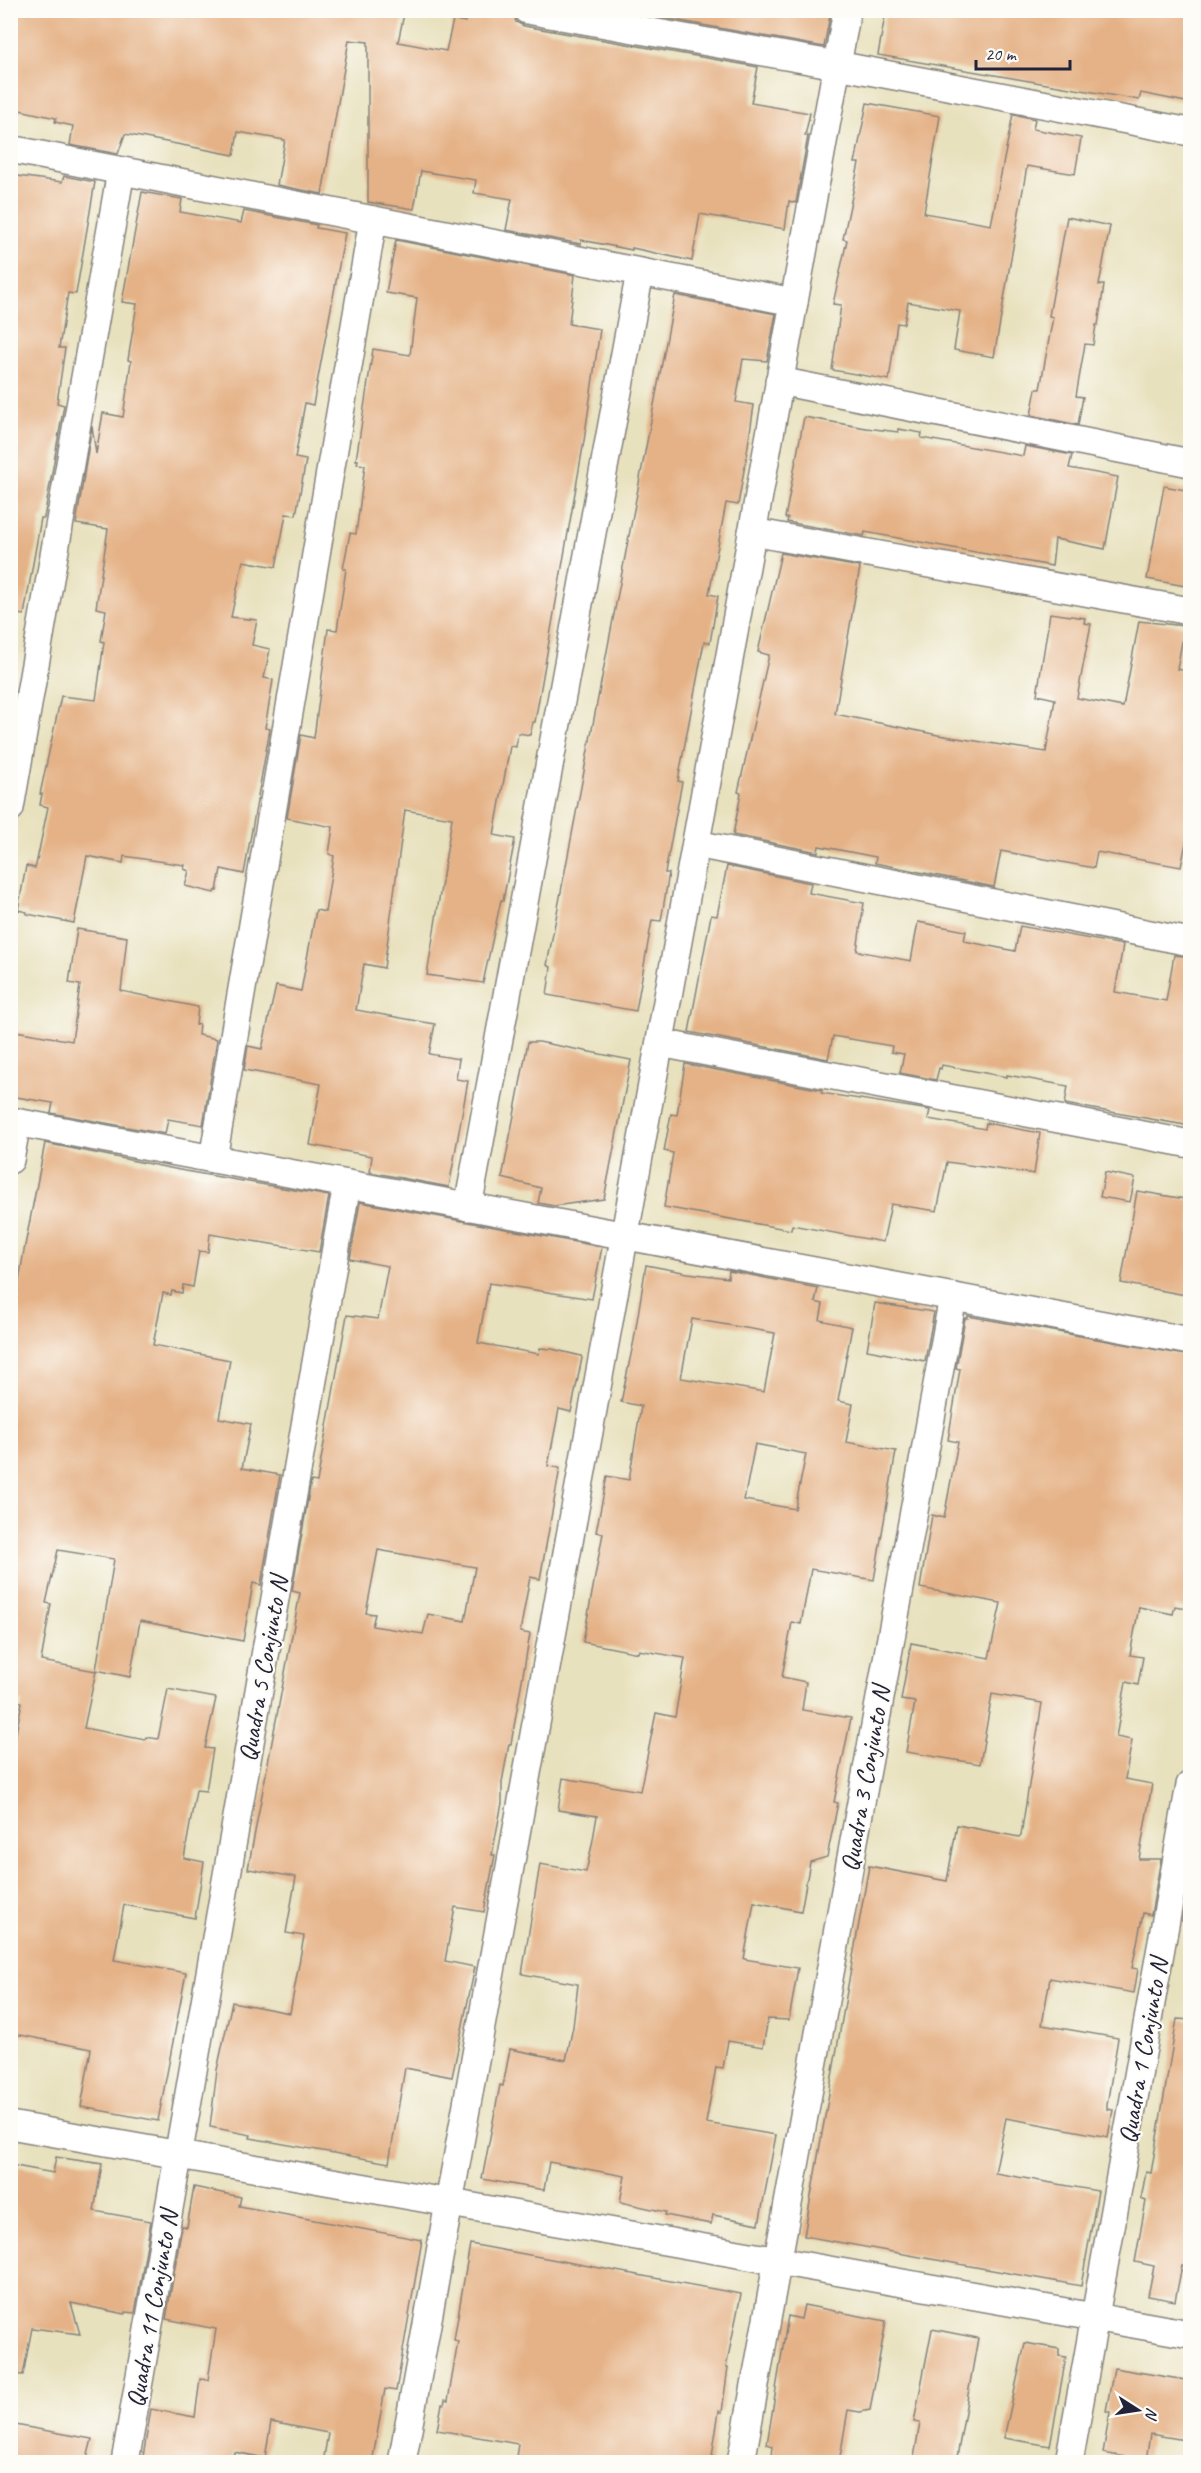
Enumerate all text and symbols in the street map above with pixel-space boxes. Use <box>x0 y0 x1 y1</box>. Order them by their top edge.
scale bar <box>976 33 1070 71</box>
text: 20 m <box>985 43 1018 65</box>
street label: Quadra 5 Conjunto N <box>231 1570 296 1764</box>
street label: Quadra 3 Conjunto N <box>833 1680 898 1874</box>
street label: Quadra 1 Conjunto N <box>1111 1952 1176 2146</box>
street label: Quadra 11 Conjunto N <box>118 2204 186 2410</box>
north arrow <box>1108 2380 1168 2440</box>
text: N <box>1140 2406 1163 2423</box>

